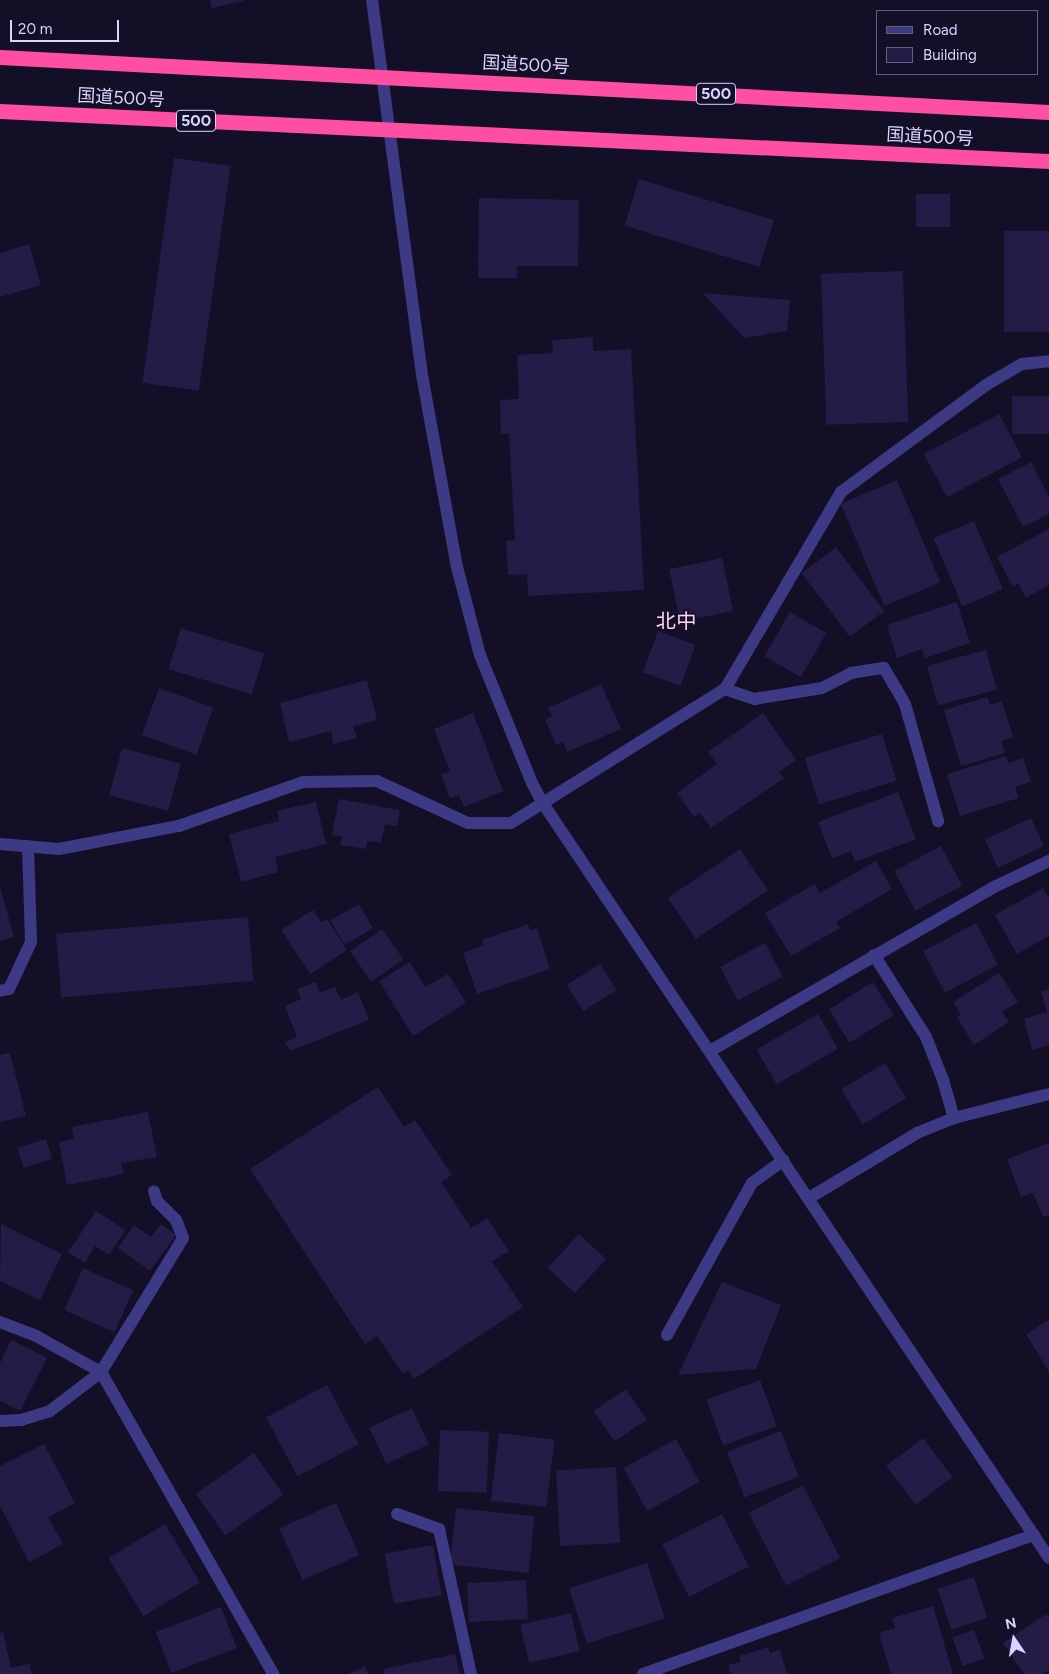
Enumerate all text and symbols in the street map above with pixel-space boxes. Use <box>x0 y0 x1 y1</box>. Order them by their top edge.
scale bar <box>12 10 121 42</box>
legend <box>876 10 1039 75</box>
text: 20 m <box>18 20 52 38</box>
text: Road <box>923 21 958 39</box>
text: Building <box>923 46 977 64</box>
street label: 国道500号 <box>482 52 570 78</box>
road number: 500 <box>695 80 737 108</box>
street label: 国道500号 <box>77 85 165 111</box>
road number: 500 <box>175 108 217 134</box>
street label: 国道500号 <box>886 124 974 150</box>
district label: 北中 <box>656 609 696 633</box>
north arrow <box>989 1614 1039 1664</box>
text: N <box>1004 1614 1018 1633</box>

